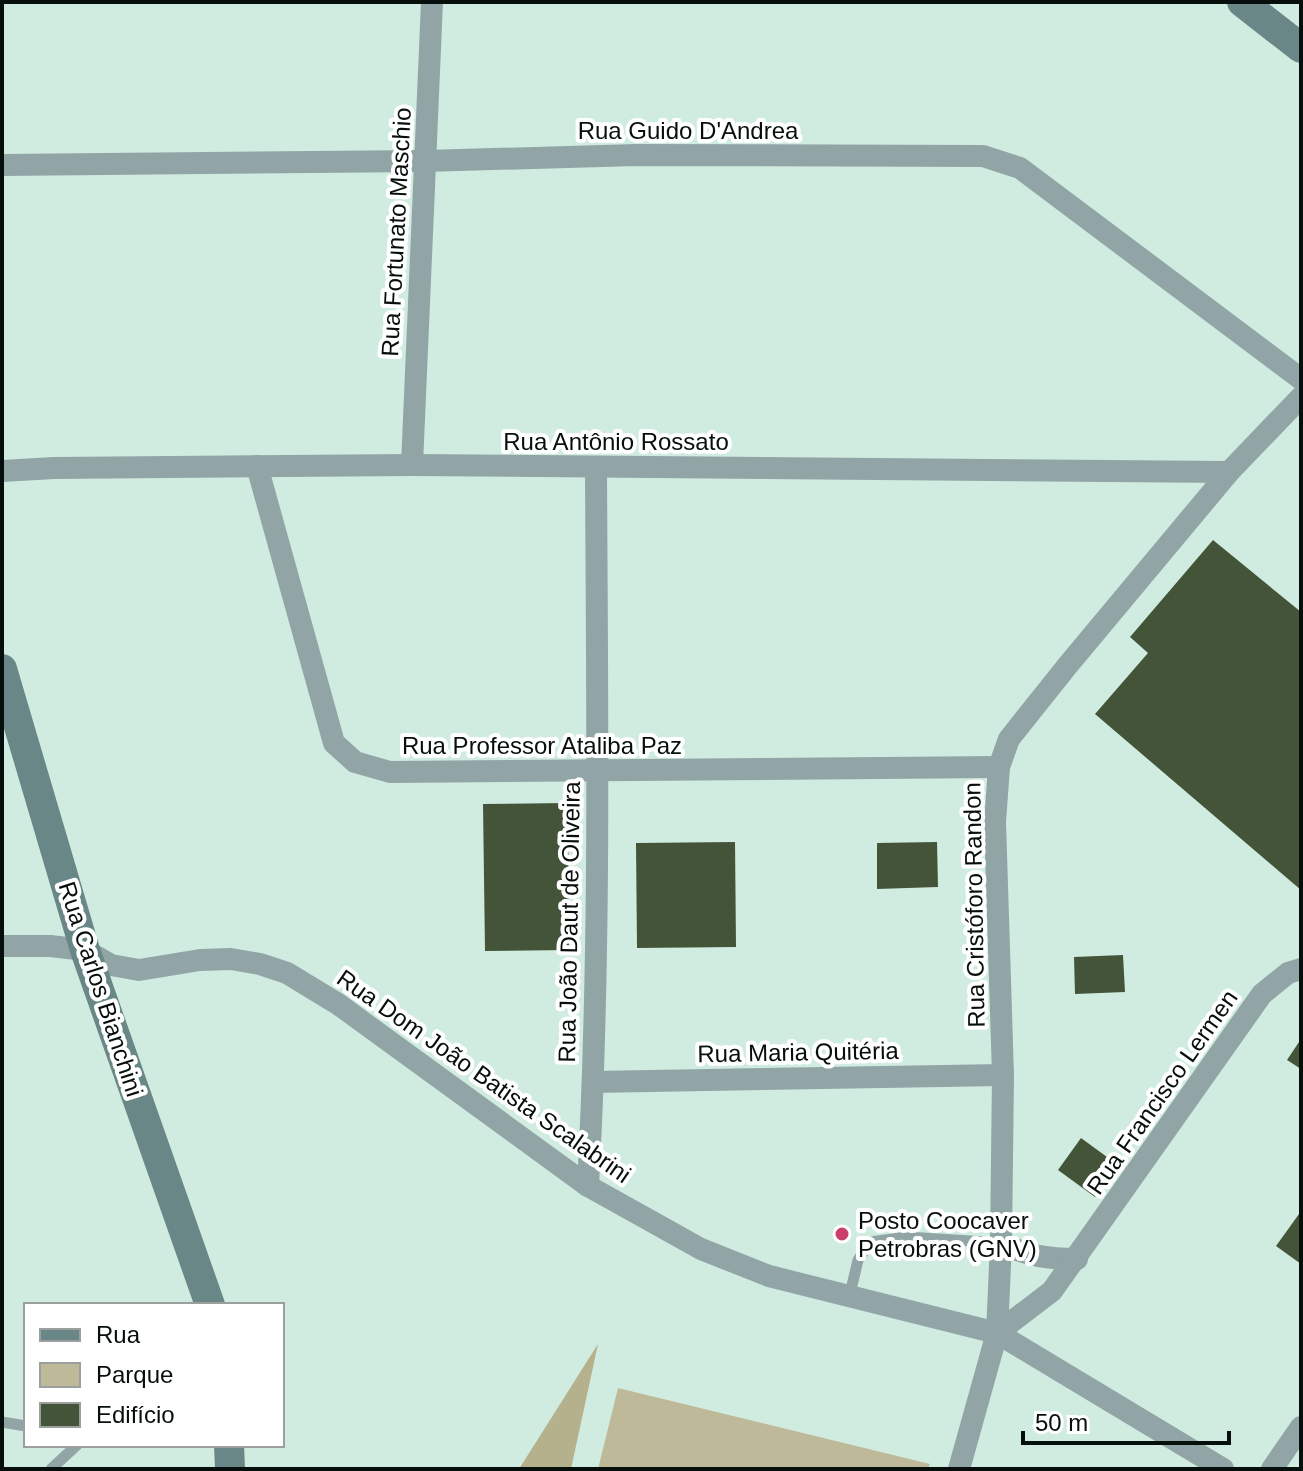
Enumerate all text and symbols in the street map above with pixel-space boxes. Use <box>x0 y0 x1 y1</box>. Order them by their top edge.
street label: Rua Fortunato Maschio <box>376 107 416 357</box>
street label: Rua Guido D'Andrea <box>578 117 799 144</box>
street label: Rua Antônio Rossato <box>503 428 729 455</box>
street label: Rua Professor Ataliba Paz <box>402 732 682 759</box>
street label: Rua João Daut de Oliveira <box>553 780 585 1063</box>
street label: Rua Cristóforo Randon <box>958 782 990 1028</box>
street label: Rua Carlos Bianchini <box>54 878 148 1100</box>
street label: Rua Dom João Batista Scalabrini <box>332 964 636 1188</box>
street label: Rua Francisco Lermen <box>1081 985 1243 1199</box>
street label: Rua Maria Quitéria <box>697 1037 900 1067</box>
place label: Posto Coocaver Petrobras (GNV) <box>858 1207 1037 1262</box>
marker: Posto Coocaver Petrobras (GNV) <box>833 1225 851 1243</box>
legend <box>24 1303 284 1447</box>
text: Rua <box>96 1321 141 1348</box>
text: Parque <box>96 1361 173 1388</box>
scale bar <box>1023 1395 1229 1445</box>
text: Edifício <box>96 1401 175 1428</box>
text: 50 m <box>1035 1409 1088 1436</box>

